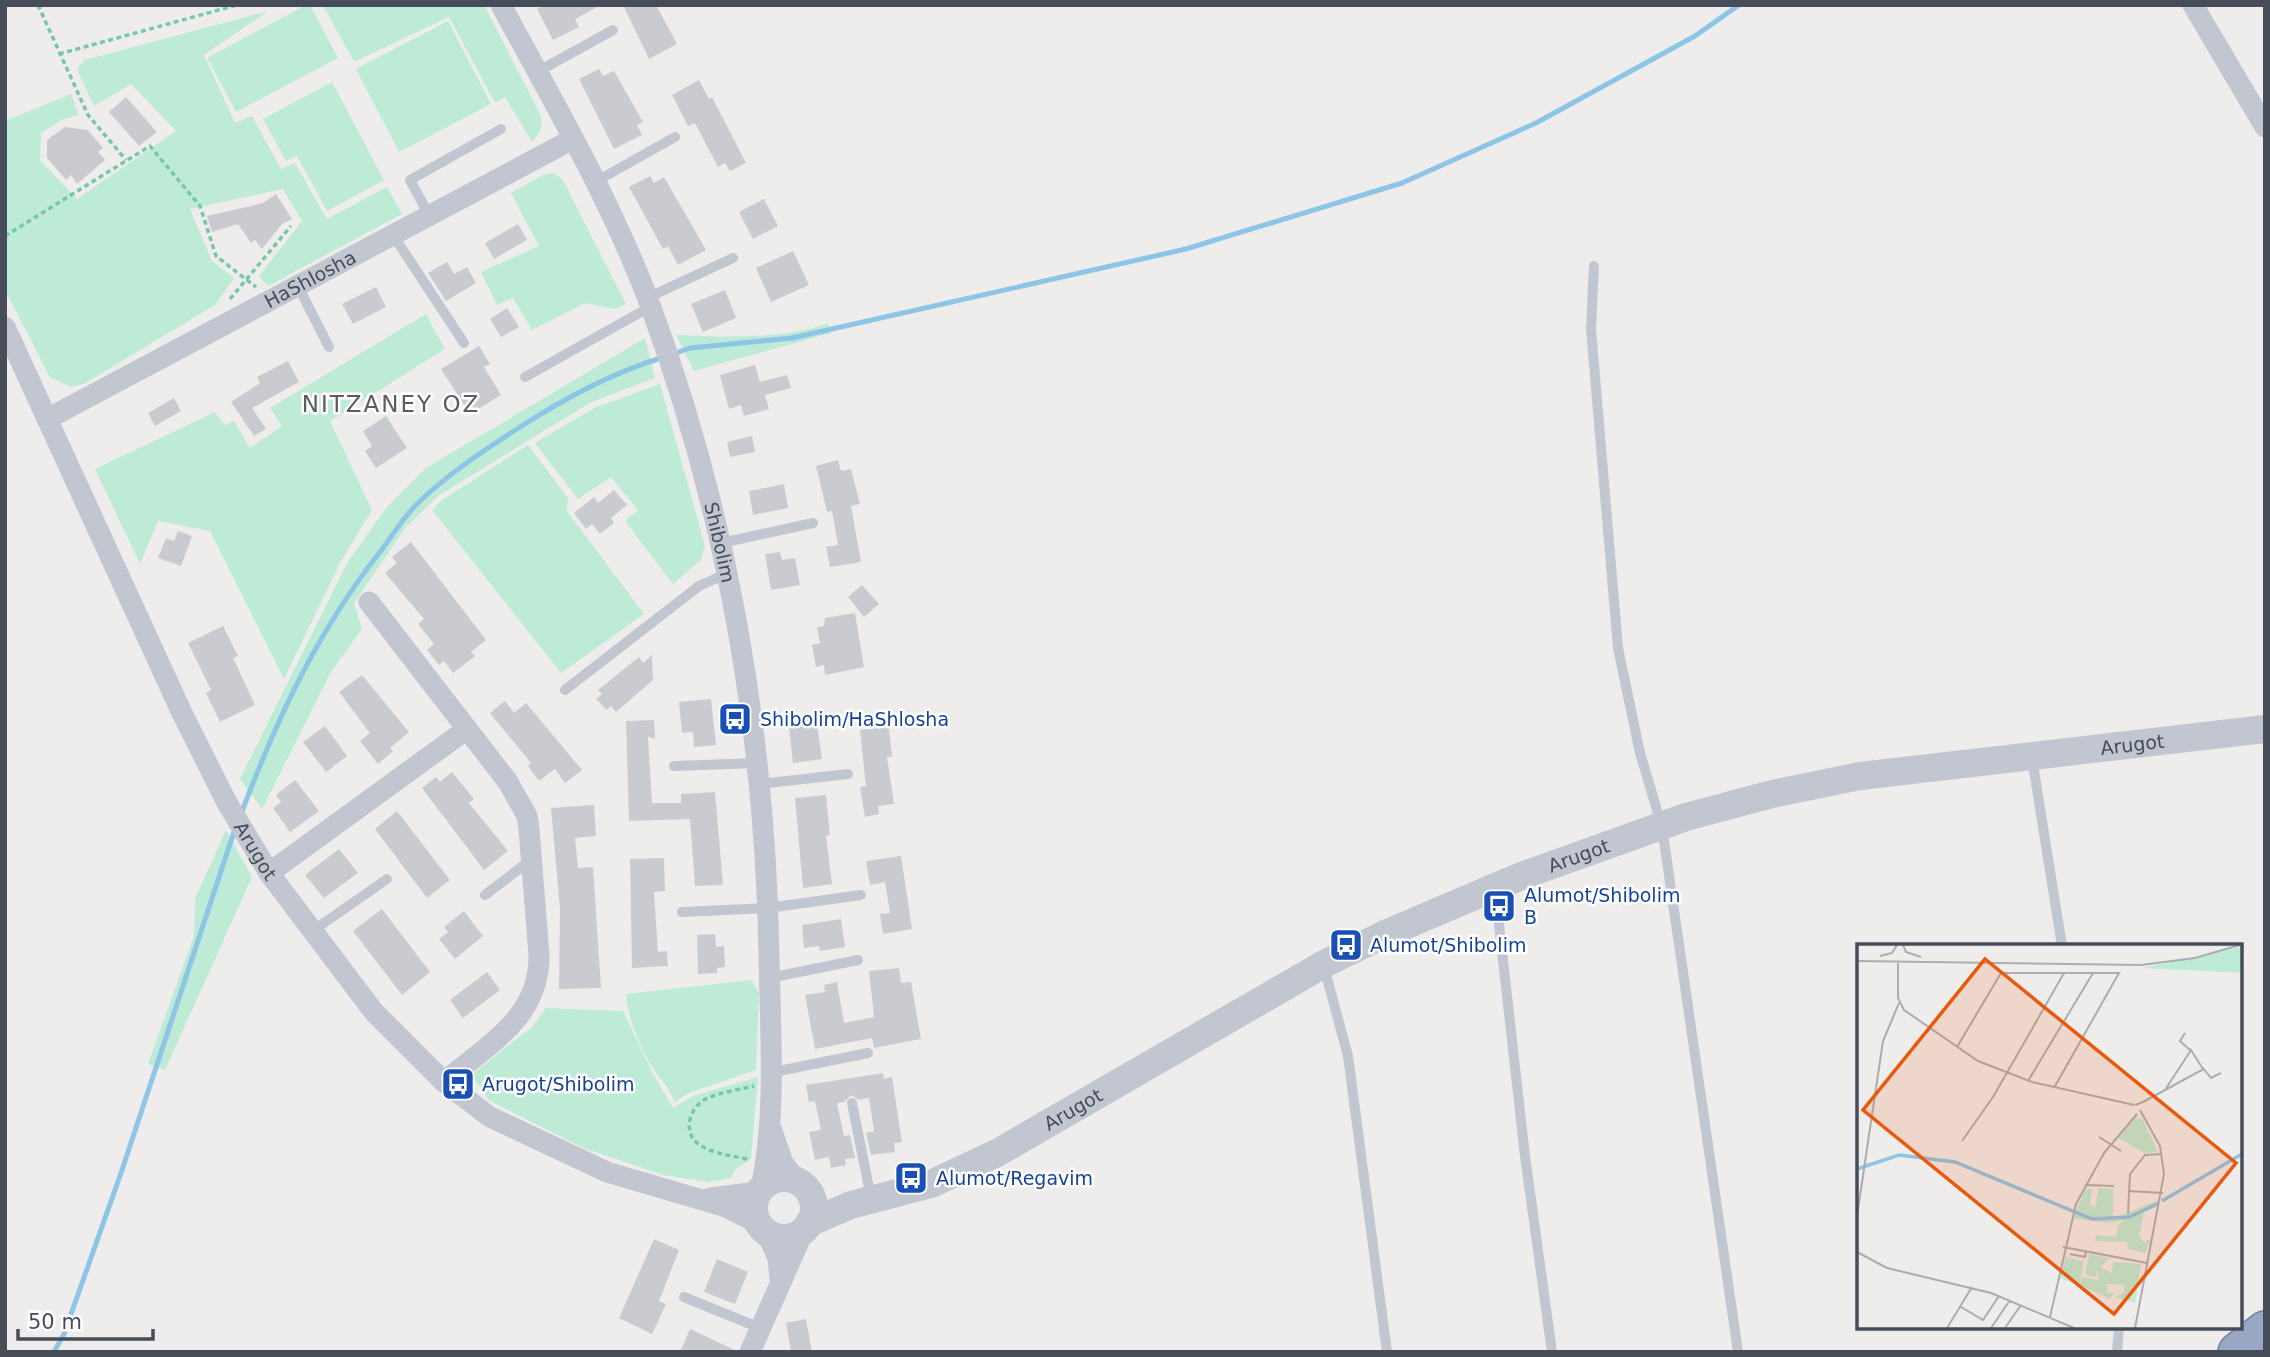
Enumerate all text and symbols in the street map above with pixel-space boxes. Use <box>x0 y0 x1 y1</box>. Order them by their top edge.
street label: HaShlosha <box>260 246 360 312</box>
district label: NITZANEY OZ <box>302 391 480 417</box>
street label: Shibolim <box>700 500 740 585</box>
bus stop icon: Shibolim/HaShlosha <box>716 700 754 738</box>
place label: Shibolim/HaShlosha <box>760 708 949 730</box>
street label: Arugot <box>2099 730 2165 759</box>
street label: Arugot <box>230 818 281 885</box>
street label: Arugot <box>1545 834 1612 877</box>
place label: Alumot/Shibolim B <box>1524 884 1680 928</box>
bus stop icon: Alumot/Shibolim B <box>1480 887 1518 925</box>
bus stop icon: Alumot/Shibolim <box>1327 926 1365 964</box>
place label: Alumot/Shibolim <box>1370 934 1526 956</box>
inset map <box>1857 944 2242 1329</box>
bus stop icon: Arugot/Shibolim <box>439 1065 477 1103</box>
place label: Arugot/Shibolim <box>482 1073 635 1095</box>
street label: Arugot <box>1040 1084 1106 1135</box>
bus stop icon: Alumot/Regavim <box>892 1159 930 1197</box>
place label: Alumot/Regavim <box>936 1167 1093 1189</box>
scale bar <box>18 1298 152 1342</box>
text: 50 m <box>28 1310 82 1334</box>

